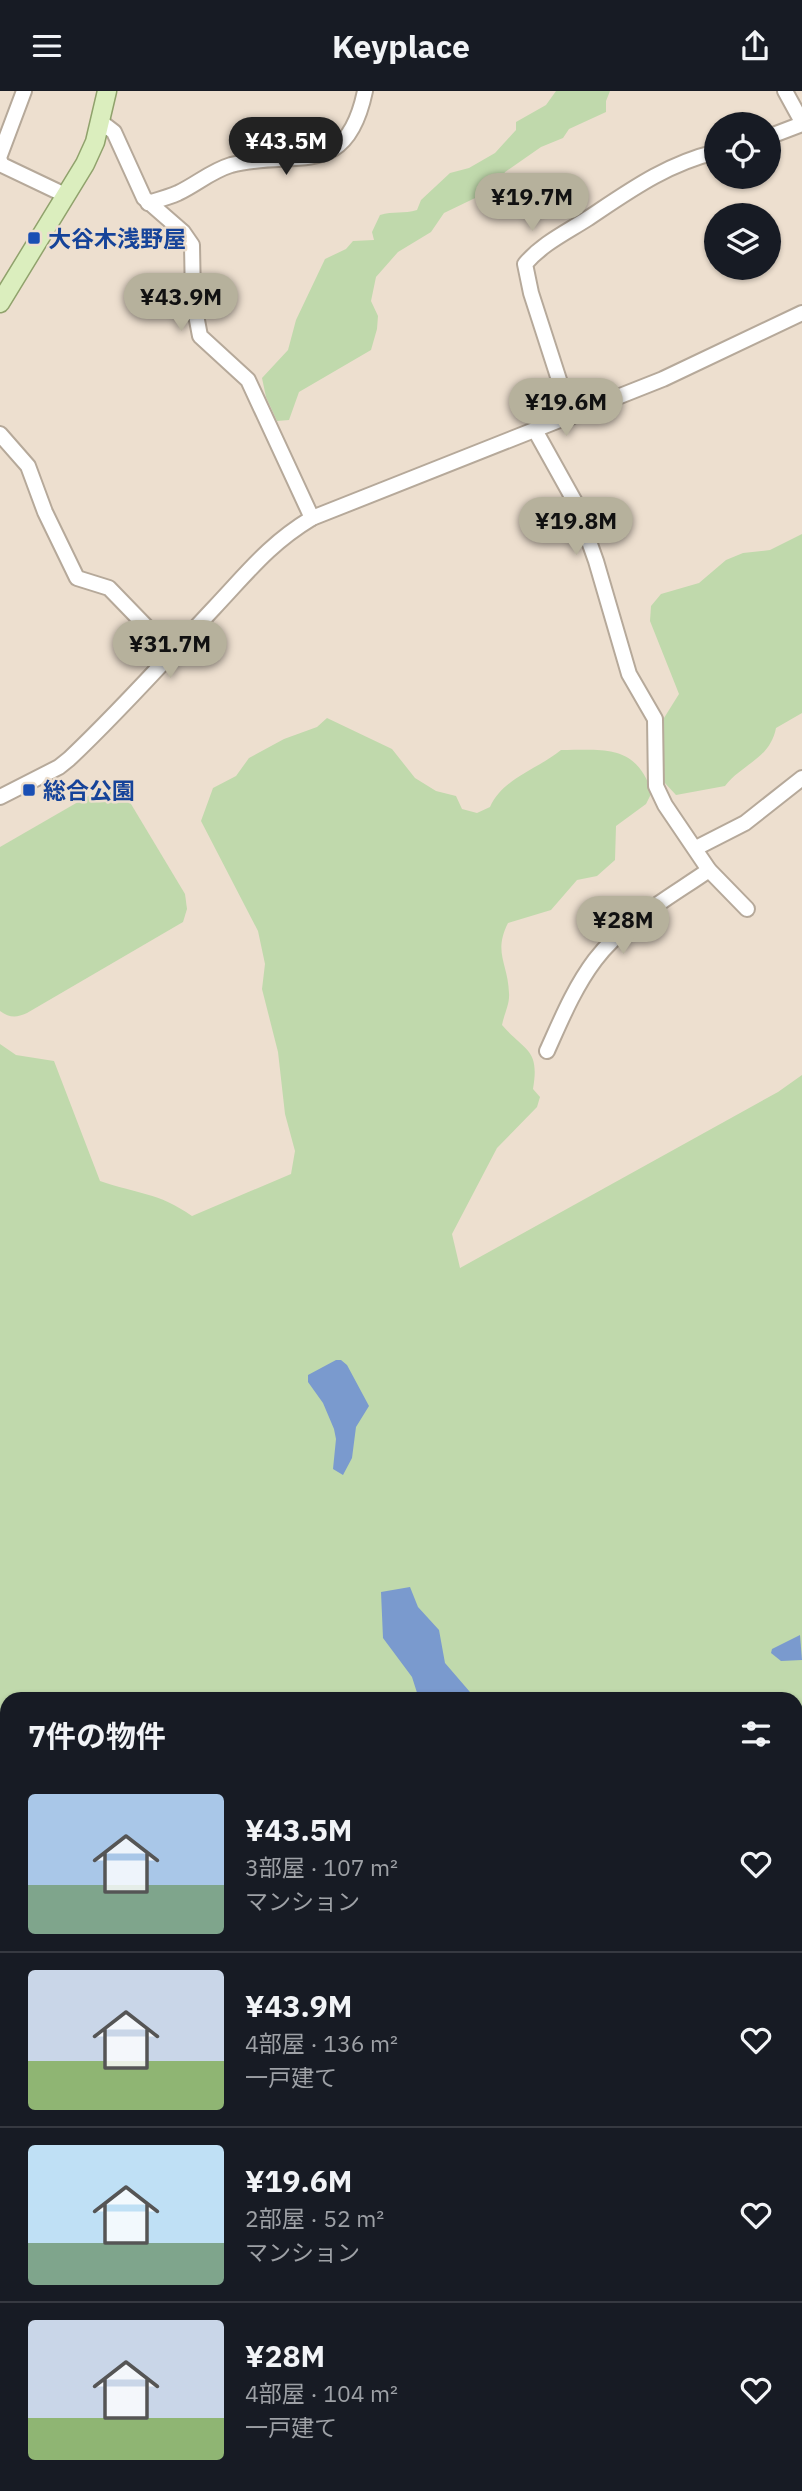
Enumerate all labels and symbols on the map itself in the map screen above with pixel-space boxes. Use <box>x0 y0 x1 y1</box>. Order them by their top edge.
pin: ¥43.5M <box>229 118 343 177</box>
pin: ¥19.7M <box>475 173 589 233</box>
place label: 大谷木浅野屋 <box>48 223 186 253</box>
marker: 大谷木浅野屋 <box>26 230 42 246</box>
pin: ¥43.9M <box>124 273 238 333</box>
pin: ¥19.6M <box>509 379 623 438</box>
pin: ¥19.8M <box>519 497 633 557</box>
pin: ¥31.7M <box>113 621 227 680</box>
place label: 総合公園 <box>43 775 135 805</box>
marker: 総合公園 <box>21 782 37 798</box>
pin: ¥28M <box>582 897 664 956</box>

